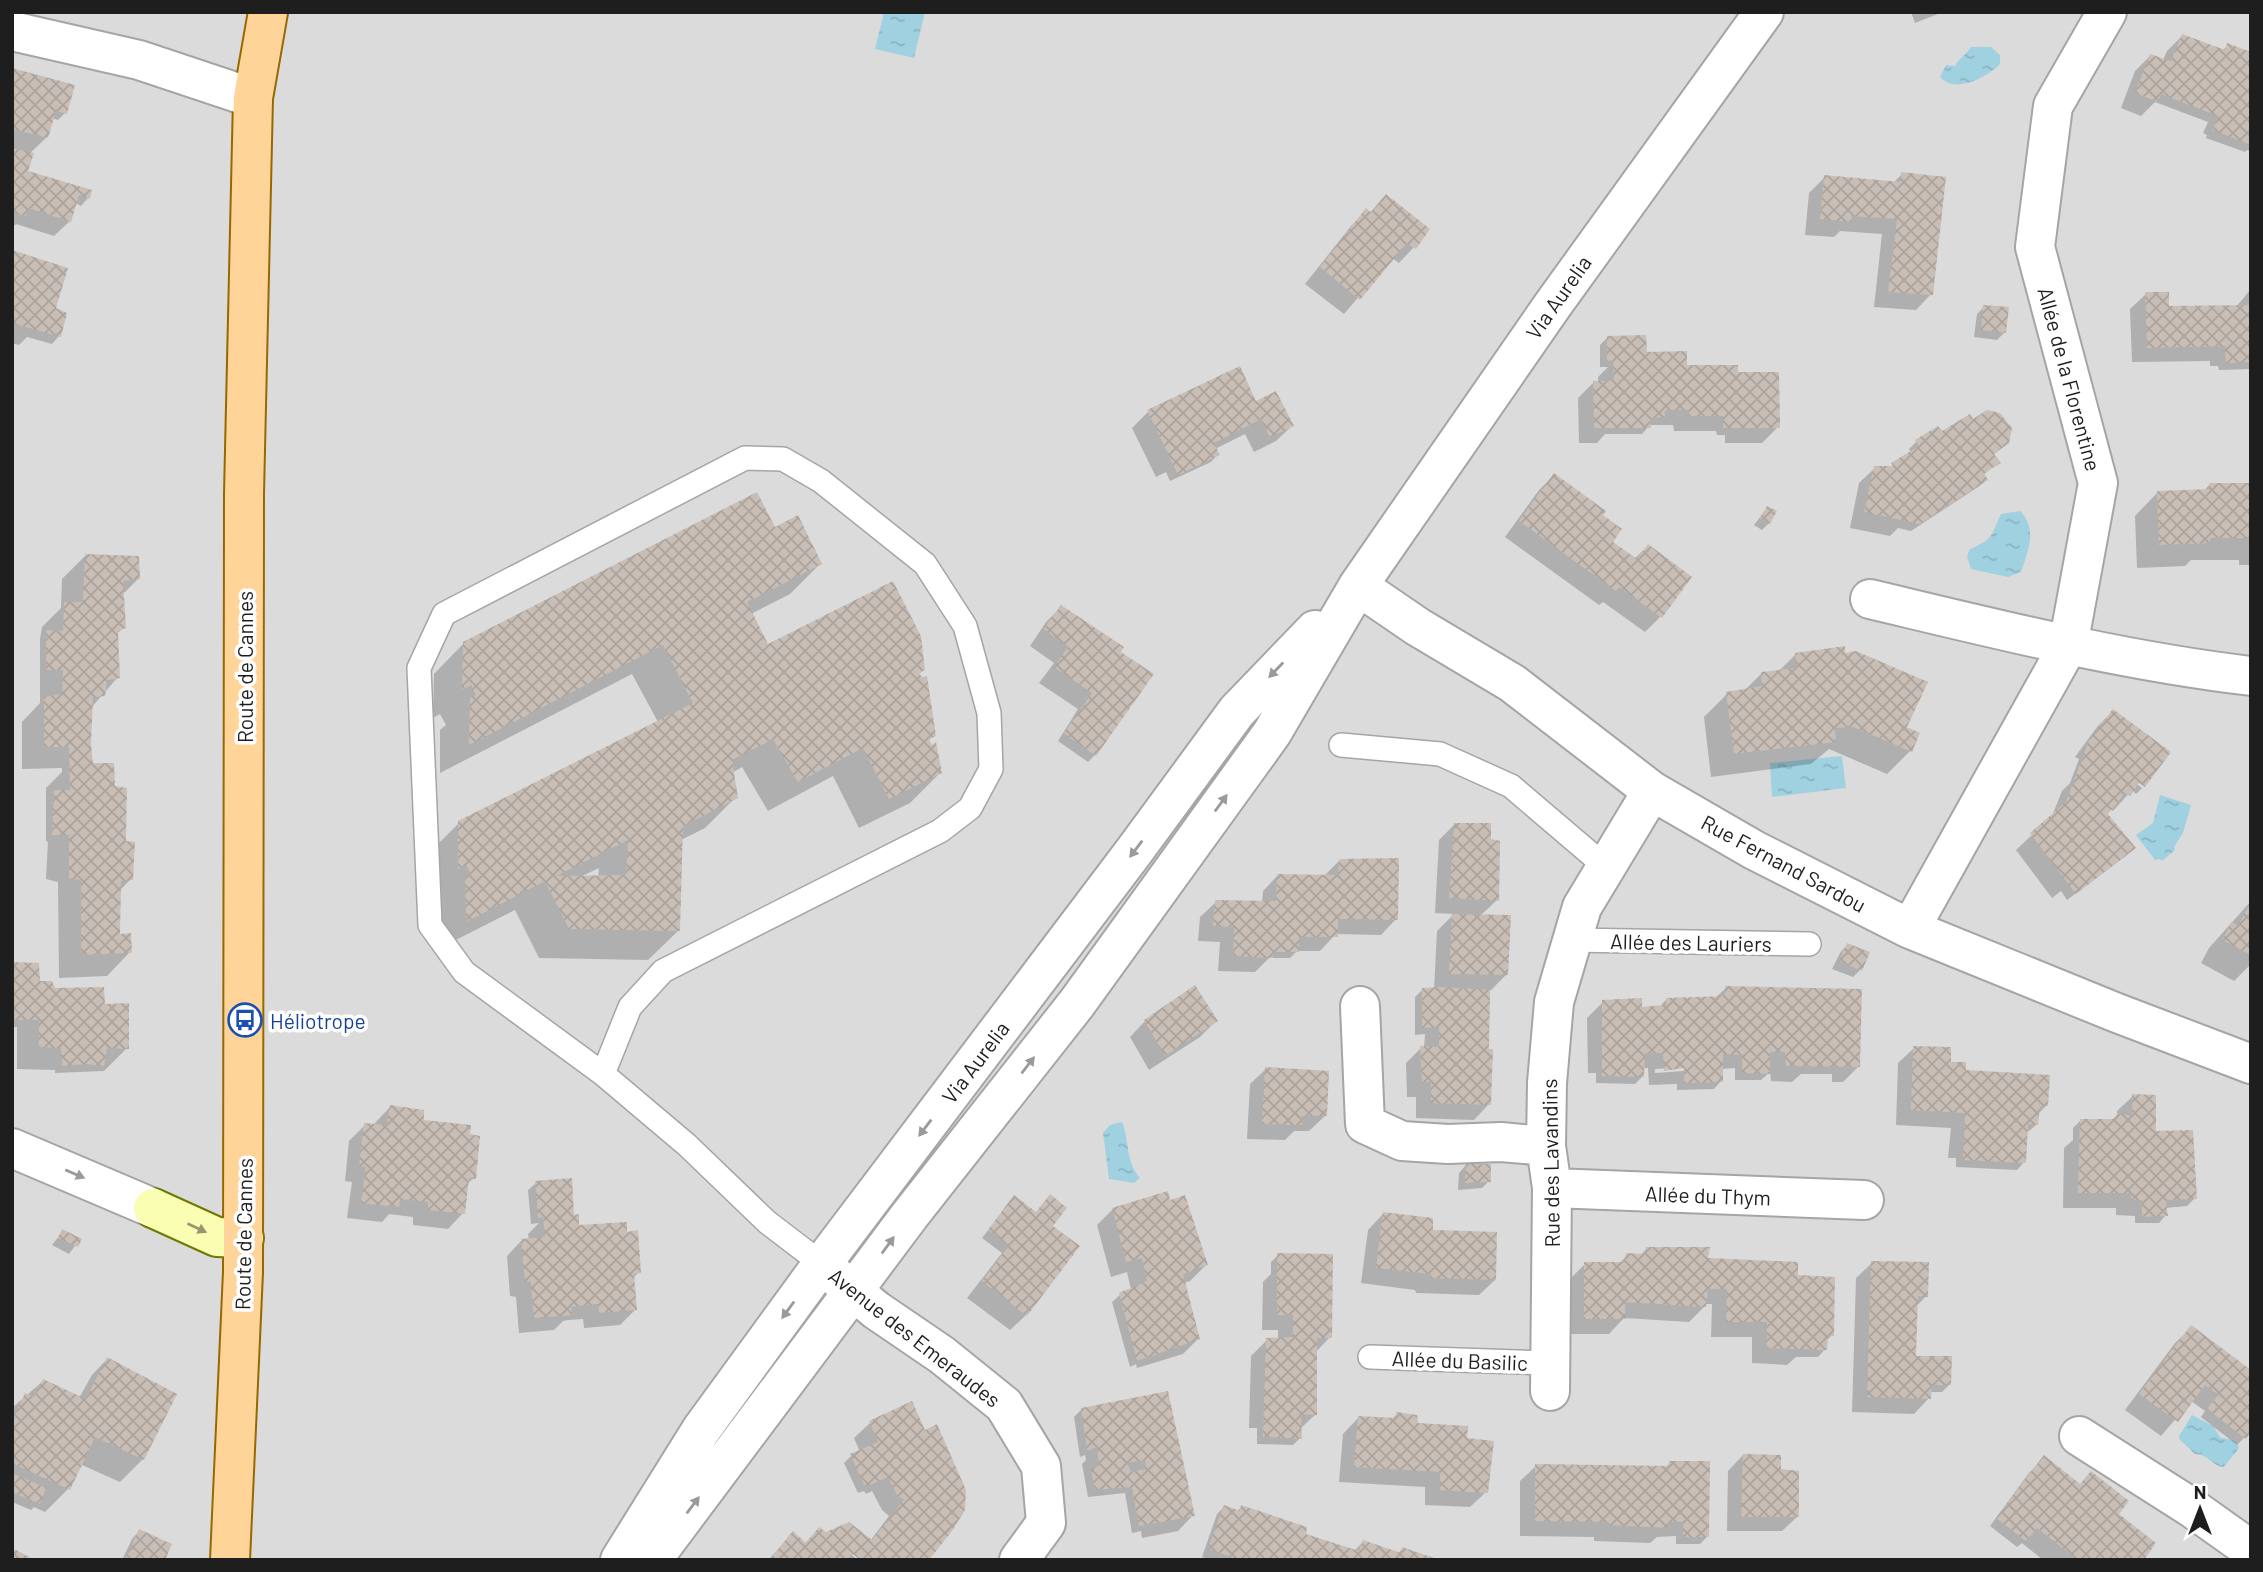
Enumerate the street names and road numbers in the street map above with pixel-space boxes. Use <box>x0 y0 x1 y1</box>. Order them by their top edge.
street label: Via Aurelia <box>1520 250 1596 344</box>
street label: Allée de la Florentine <box>2033 284 2107 474</box>
street label: Route de Cannes <box>232 591 257 743</box>
street label: Rue Fernand Sardou <box>1697 809 1871 917</box>
street label: Allée des Lauriers <box>1610 928 1772 956</box>
street label: Via Aurelia <box>936 1016 1014 1108</box>
street label: Rue des Lavandins <box>1536 1078 1564 1248</box>
street label: Route de Cannes <box>229 1158 257 1310</box>
street label: Allée du Thym <box>1645 1180 1771 1210</box>
street label: Avenue des Emeraudes <box>824 1262 1006 1412</box>
street label: Allée du Basilic <box>1391 1345 1529 1375</box>

